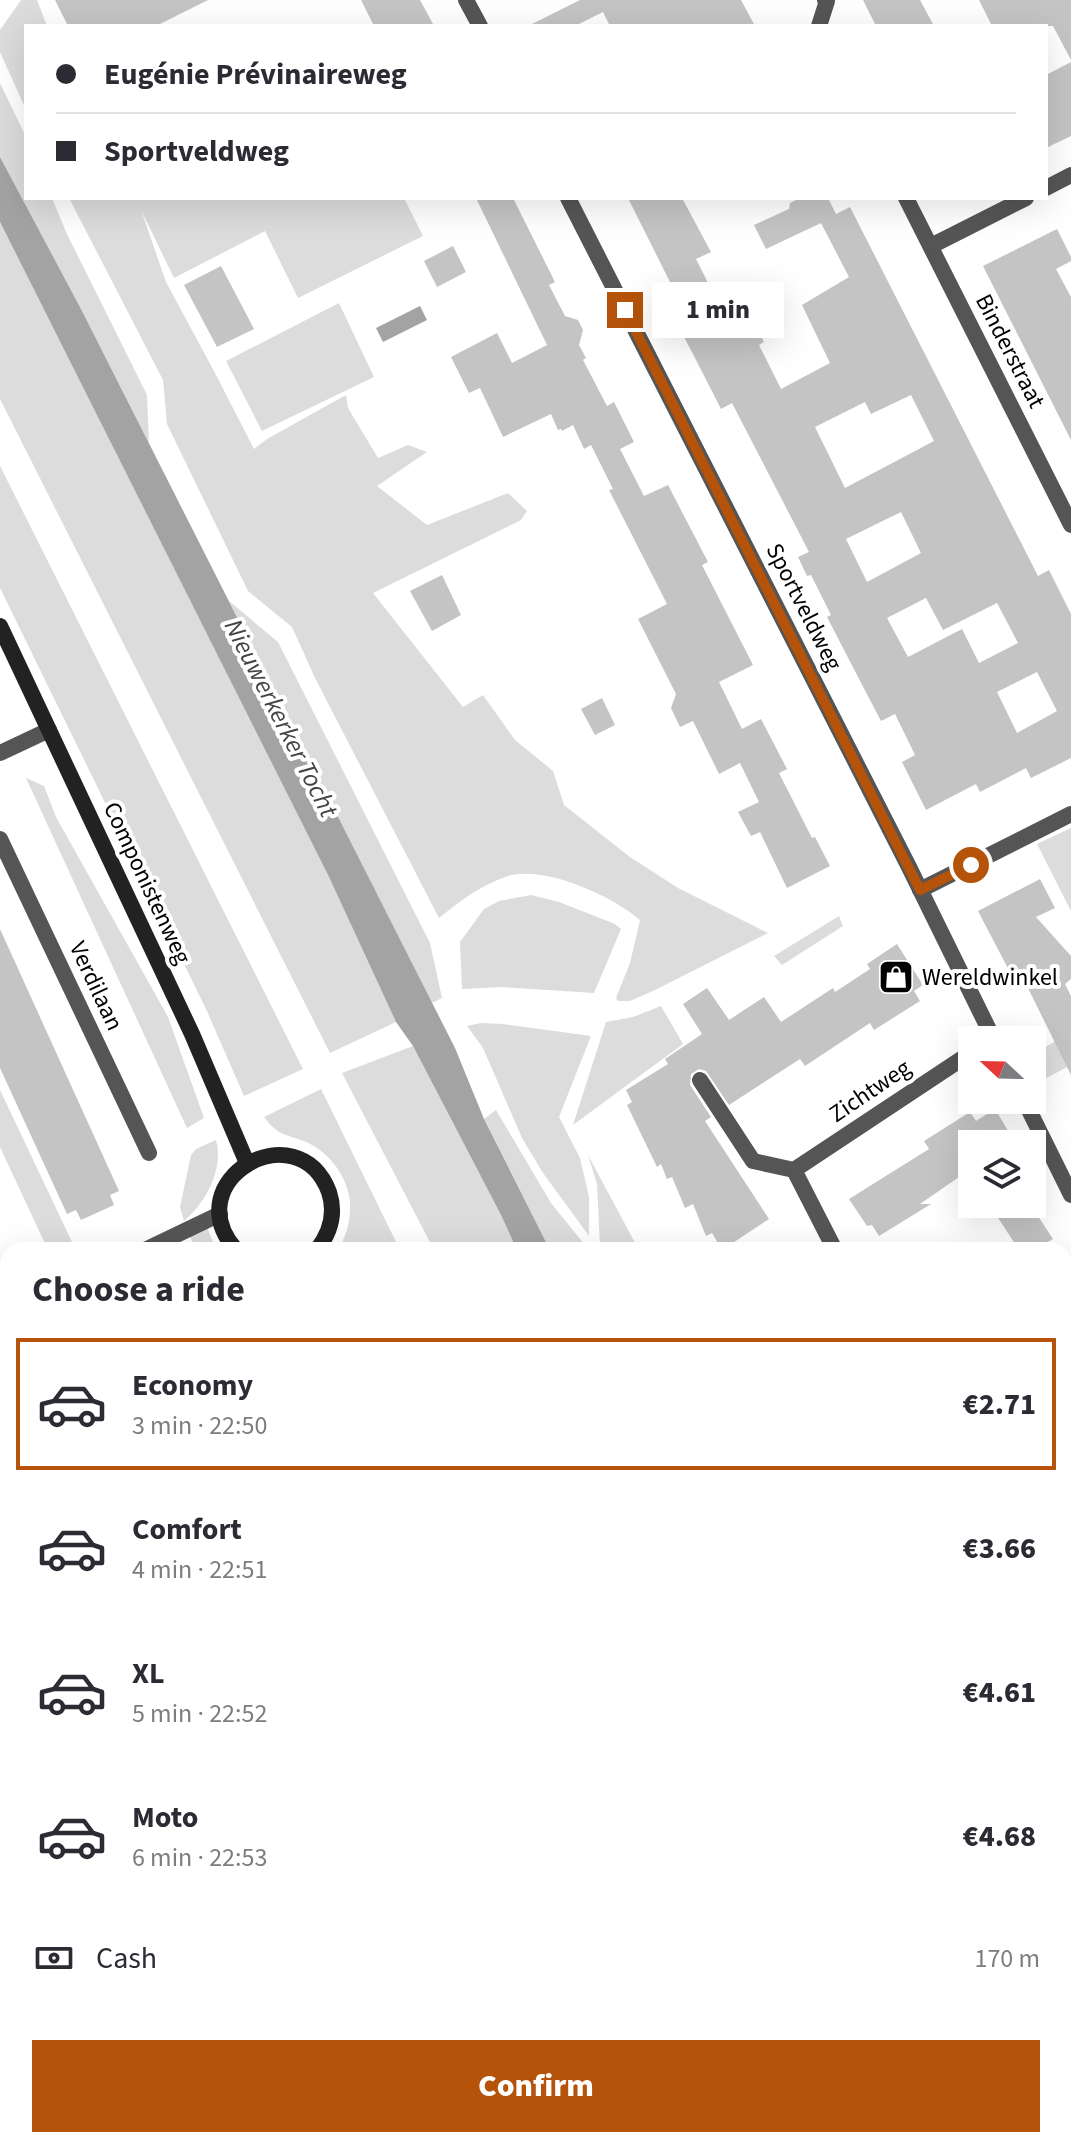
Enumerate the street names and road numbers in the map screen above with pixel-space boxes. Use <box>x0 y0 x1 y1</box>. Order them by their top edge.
street label: Binderstraat <box>966 288 1054 414</box>
street label: Sportveldweg <box>757 537 851 677</box>
street label: Componistenweg <box>94 796 200 970</box>
street label: Verdilaan <box>60 936 132 1036</box>
street label: Zichtweg <box>822 1051 918 1131</box>

